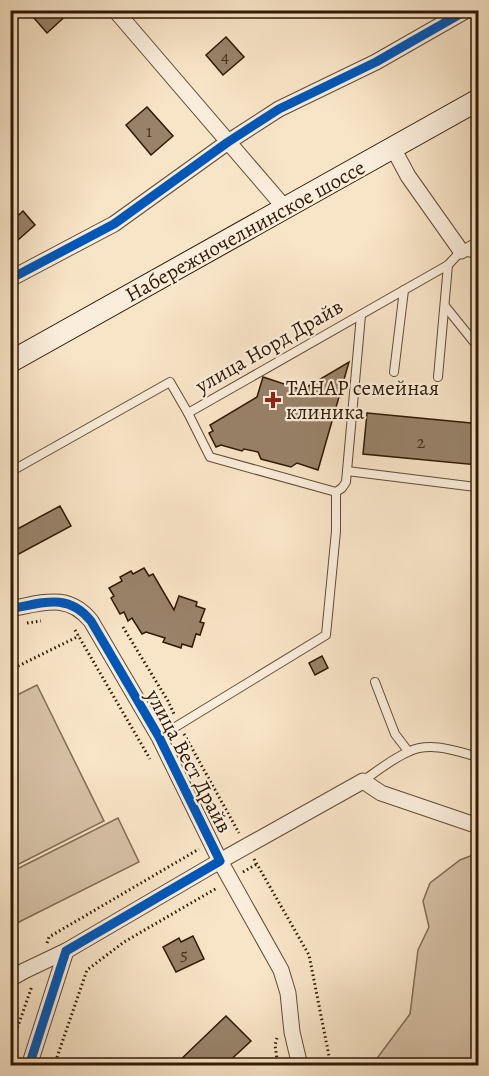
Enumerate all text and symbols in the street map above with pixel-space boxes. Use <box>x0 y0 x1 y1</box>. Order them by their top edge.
house number: 4 <box>221 44 229 68</box>
house number: 1 <box>146 119 152 143</box>
street label: Набережночелнинское шоссе <box>120 153 370 309</box>
street label: улица Норд Драйв <box>189 292 348 400</box>
place label: ТАНАР семейная клиника <box>286 374 439 426</box>
marker: ТАНАР семейная клиника <box>264 391 282 409</box>
house number: 2 <box>417 430 426 454</box>
street label: улица Вест Драйв <box>139 683 239 838</box>
house number: 5 <box>180 942 188 966</box>

